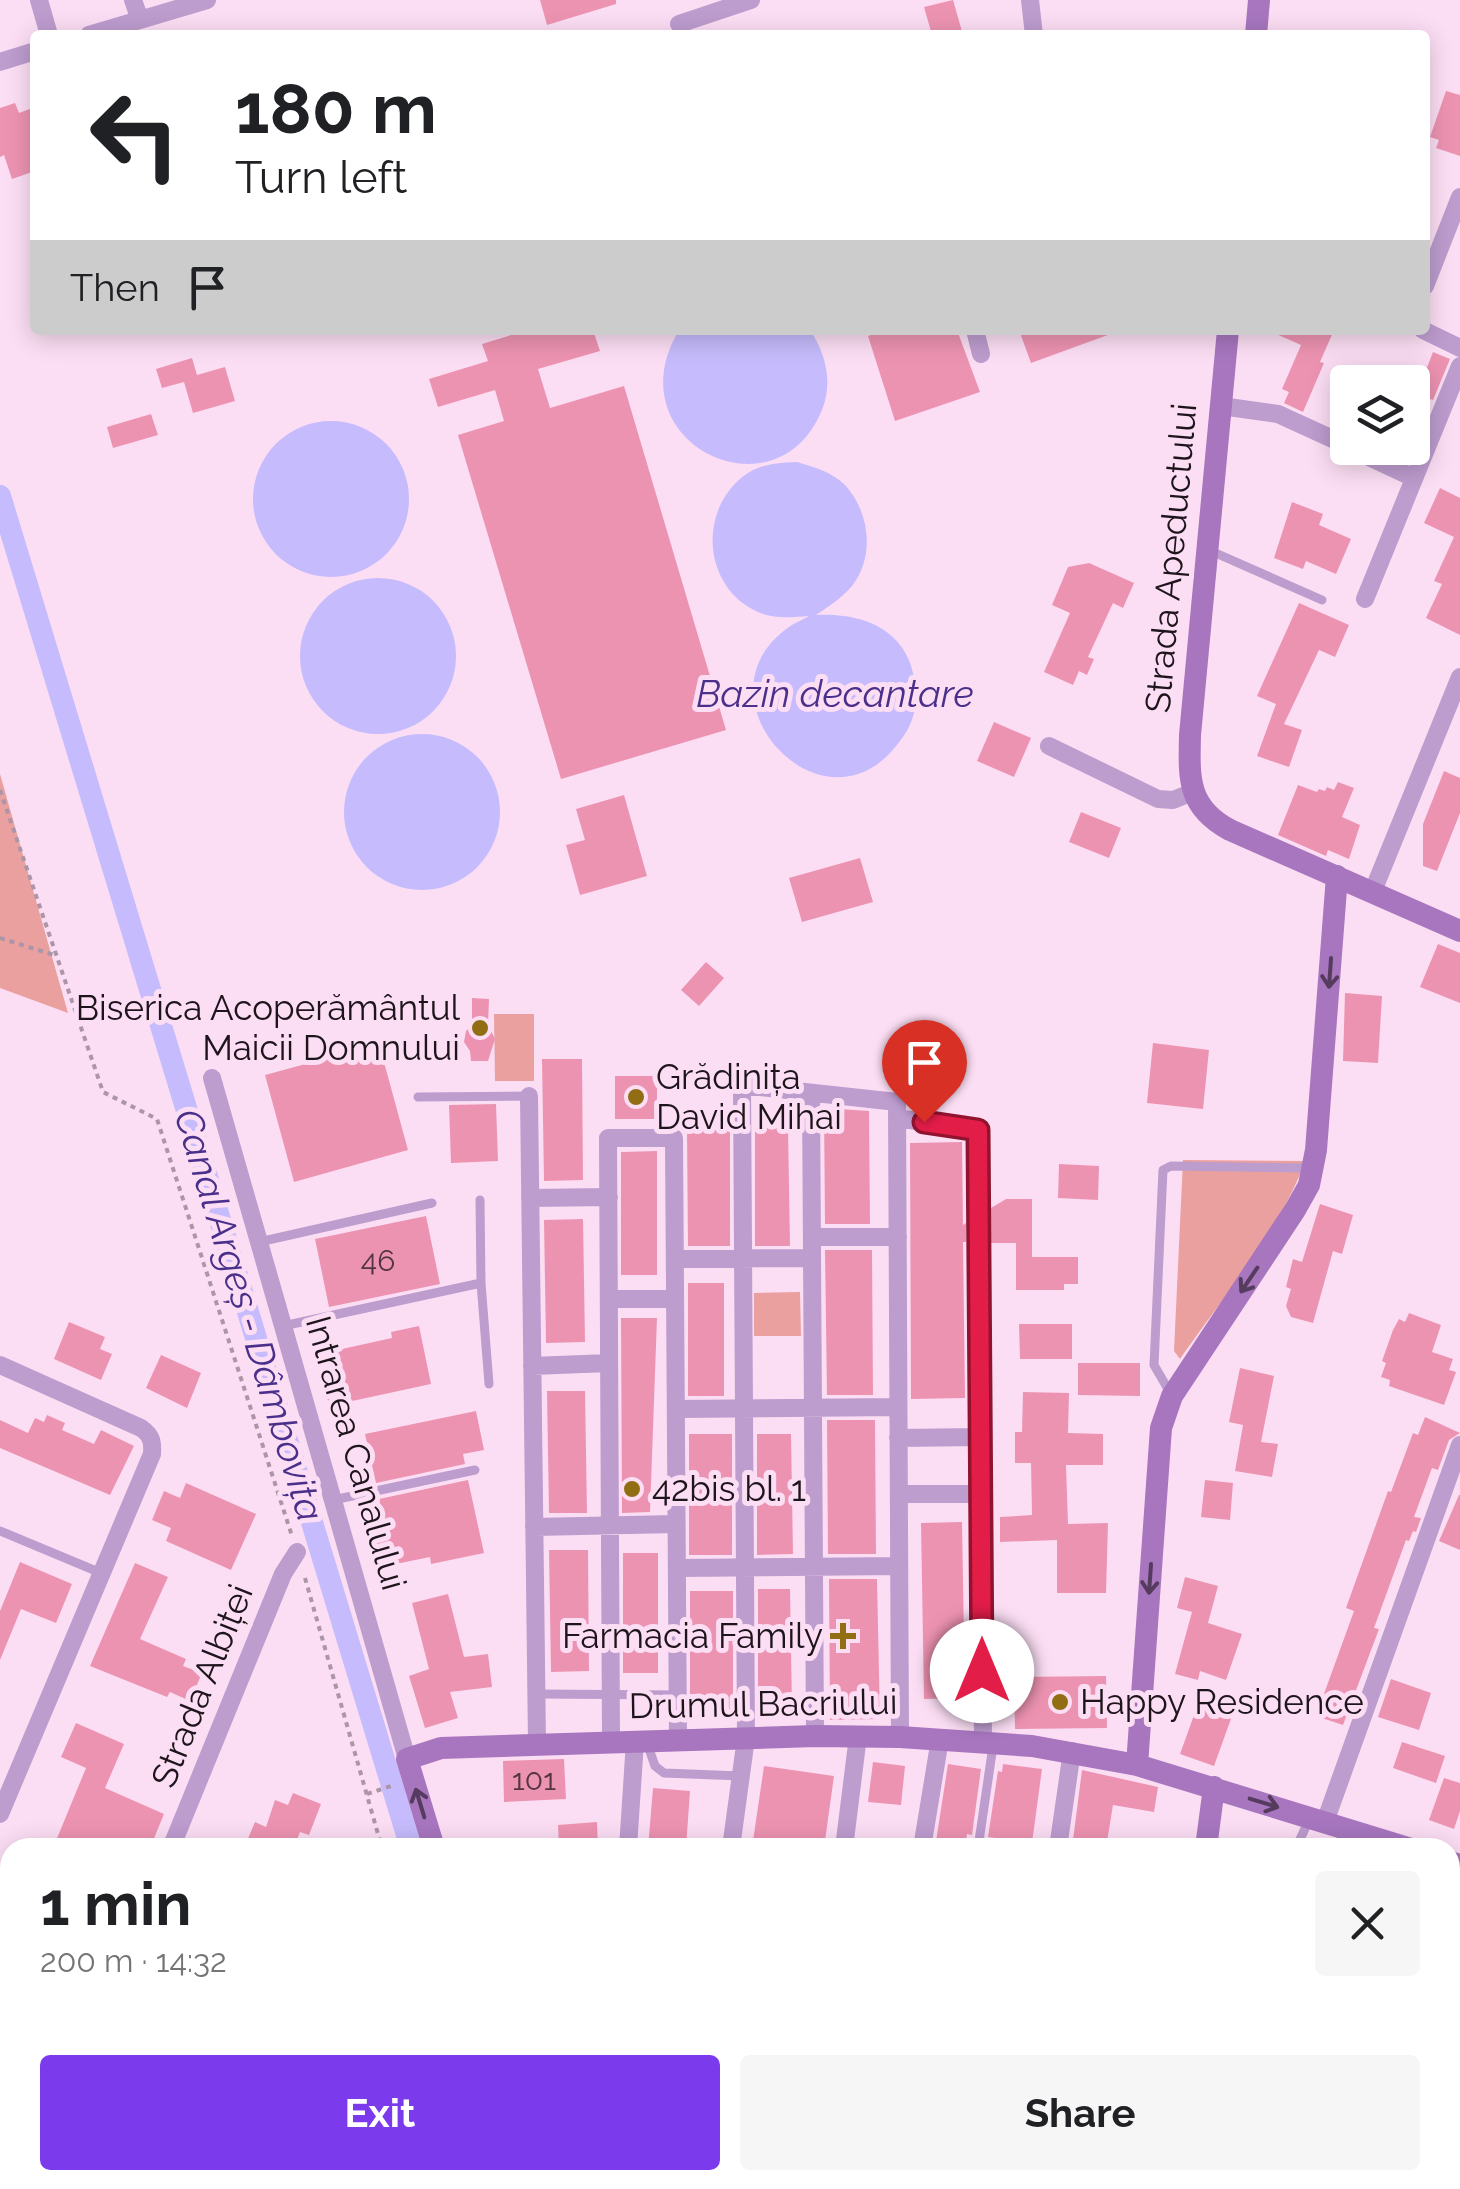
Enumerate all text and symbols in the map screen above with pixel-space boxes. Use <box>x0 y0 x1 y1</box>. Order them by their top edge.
text: 180 m <box>235 67 437 149</box>
icon: left <box>70 70 200 200</box>
text: Turn left <box>235 151 407 204</box>
icon: arrive <box>180 260 235 315</box>
text: Then <box>70 265 160 310</box>
map controls <box>1330 365 1430 465</box>
button: layers <box>1330 365 1430 465</box>
street label: Strada Apeductului <box>1137 401 1204 714</box>
water label: Bazin decantare <box>696 671 974 716</box>
one-way arrow <box>1320 957 1339 989</box>
place label: Biserica Acoperământul Maicii Domnului <box>76 987 460 1068</box>
marker: Biserica Acoperământul Maicii Domnului <box>469 1017 491 1039</box>
pin <box>882 1020 967 1123</box>
icon: arrive <box>897 1035 952 1090</box>
place label: Grădinița David Mihai <box>656 1056 842 1137</box>
marker: Grădinița David Mihai <box>625 1086 647 1108</box>
water label: Canal Argeș - Dâmbovița <box>165 1103 334 1526</box>
house number: 46 <box>361 1243 395 1278</box>
one-way arrow <box>1239 1265 1260 1293</box>
street label: Intrarea Canalului <box>298 1311 415 1595</box>
place label: 42bis bl. 1 <box>652 1468 806 1509</box>
marker: 42bis bl. 1 <box>621 1478 643 1500</box>
one-way arrow <box>1140 1563 1159 1595</box>
street label: Strada Albiței <box>142 1579 261 1793</box>
place label: Farmacia Family <box>562 1615 823 1656</box>
position arrow <box>930 1619 1034 1723</box>
marker: Farmacia Family <box>832 1625 854 1647</box>
street label: Drumul Bacriului <box>628 1681 898 1726</box>
place label: Happy Residence <box>1080 1681 1364 1722</box>
marker: Happy Residence <box>1049 1691 1071 1713</box>
house number: 101 <box>512 1762 556 1797</box>
one-way arrow <box>410 1788 428 1819</box>
one-way arrow <box>1248 1795 1279 1813</box>
text: 1 min <box>40 1869 191 1939</box>
button: close <box>1315 1871 1420 1976</box>
text: 200 m · 14:32 <box>40 1942 227 1979</box>
button: Exit <box>40 2055 720 2170</box>
button: Share <box>740 2055 1420 2170</box>

